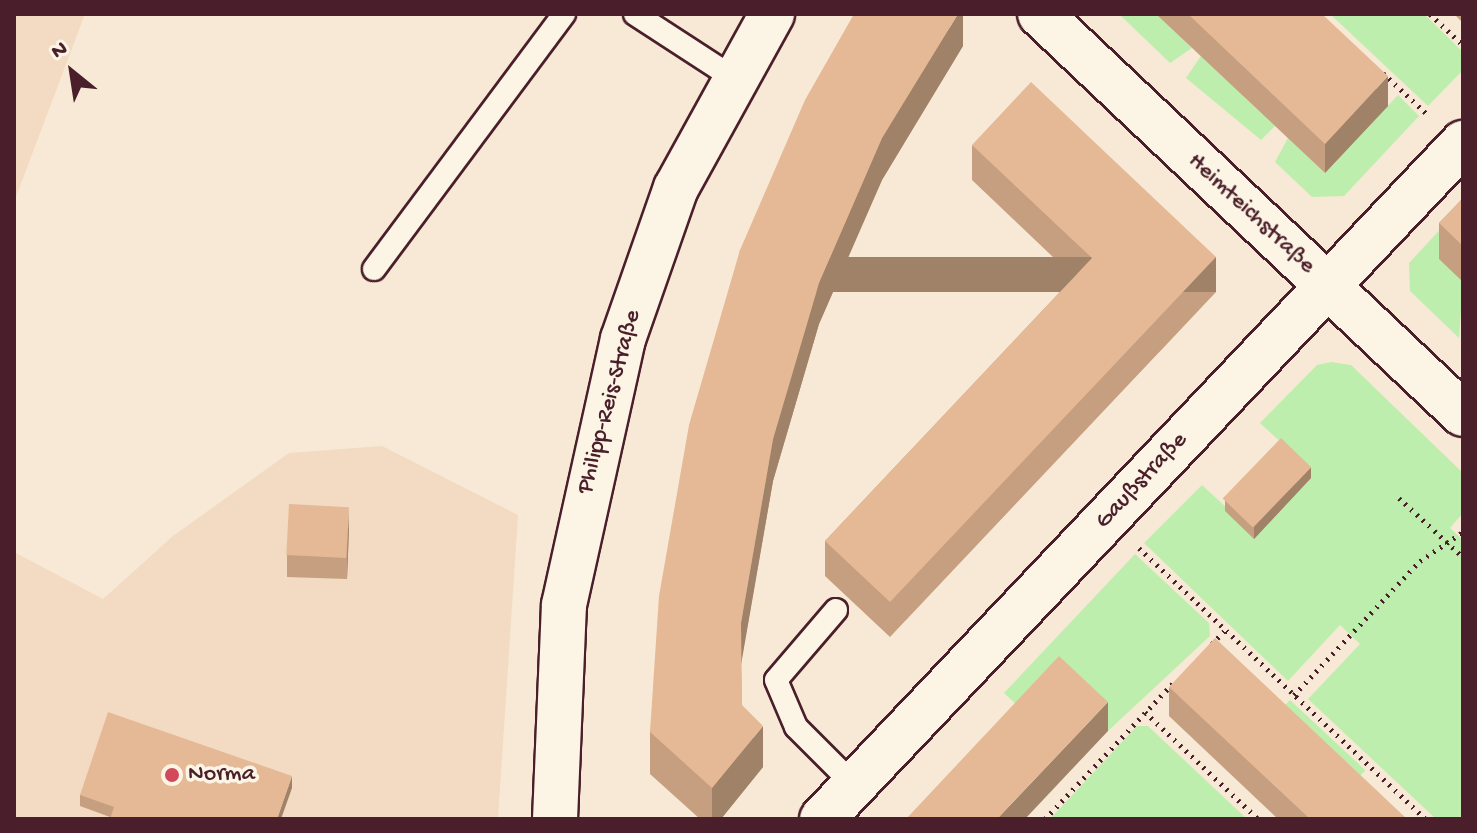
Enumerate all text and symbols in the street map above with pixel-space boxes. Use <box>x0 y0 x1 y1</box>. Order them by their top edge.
north arrow <box>32 32 112 112</box>
text: N <box>47 36 73 66</box>
street label: Heimteichstraße <box>1181 147 1321 281</box>
street label: Philipp-Reis-Straße <box>572 307 648 497</box>
street label: Gaußstraße <box>1090 427 1194 535</box>
place label: Norma <box>188 761 255 789</box>
marker: Norma <box>163 766 181 784</box>

